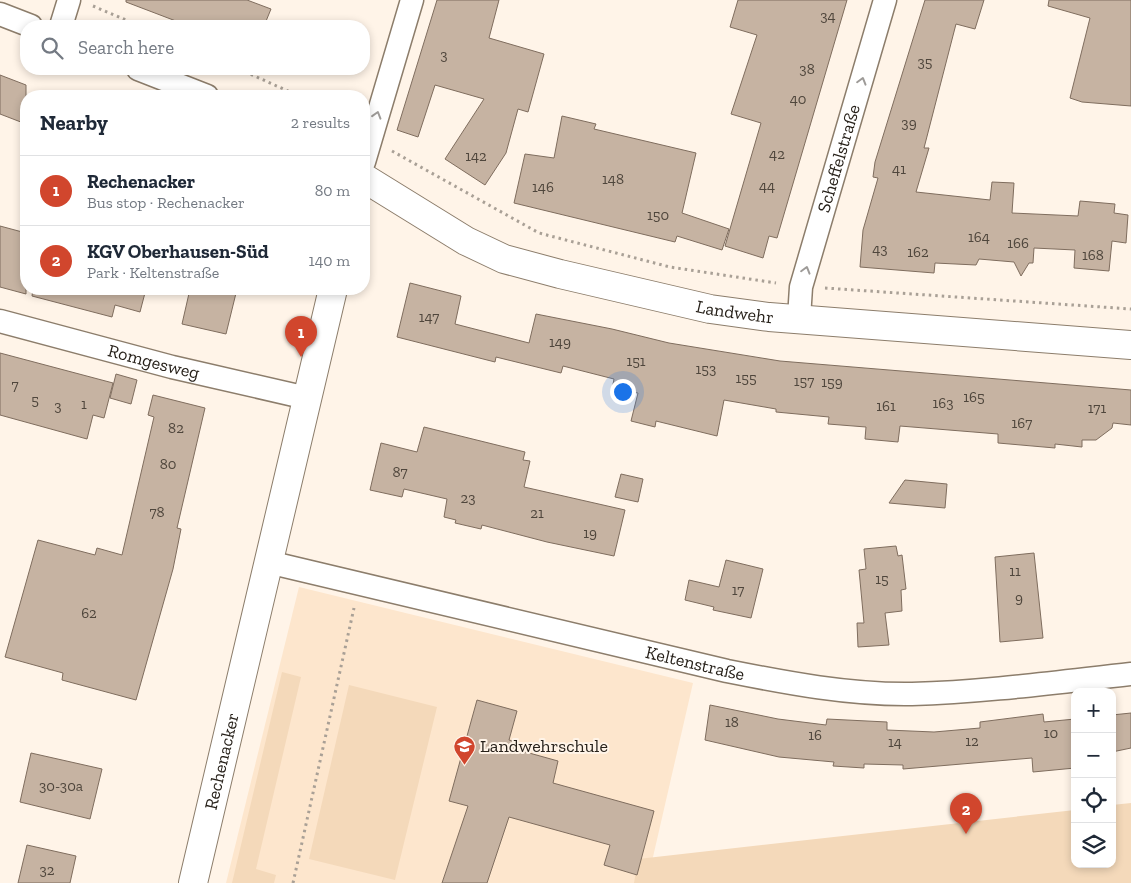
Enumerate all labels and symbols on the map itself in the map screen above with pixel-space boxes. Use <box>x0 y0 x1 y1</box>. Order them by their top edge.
house number: 34 <box>820 7 836 25</box>
house number: 3 <box>440 46 448 64</box>
house number: 35 <box>917 53 933 71</box>
house number: 38 <box>799 60 815 78</box>
one-way arrow <box>856 77 866 85</box>
house number: 40 <box>790 90 806 108</box>
street label: Scheffelstraße <box>812 102 865 215</box>
one-way arrow <box>372 111 382 120</box>
house number: 39 <box>901 114 917 132</box>
house number: 42 <box>769 145 785 163</box>
house number: 142 <box>465 147 487 165</box>
house number: 41 <box>892 160 906 178</box>
house number: 148 <box>602 170 624 188</box>
house number: 44 <box>759 177 775 195</box>
house number: 146 <box>532 178 554 196</box>
house number: 150 <box>647 206 669 224</box>
house number: 164 <box>968 228 990 246</box>
house number: 166 <box>1007 234 1029 252</box>
house number: 43 <box>872 240 888 258</box>
house number: 162 <box>907 243 929 261</box>
house number: 168 <box>1082 246 1104 264</box>
one-way arrow <box>801 267 811 275</box>
street label: Landwehr <box>694 295 775 328</box>
house number: 147 <box>419 308 439 326</box>
pin: 1 <box>285 316 317 357</box>
house number: 149 <box>549 333 571 351</box>
street label: Romgesweg <box>105 339 202 384</box>
house number: 151 <box>626 352 646 370</box>
house number: 153 <box>696 360 716 378</box>
house number: 155 <box>735 369 757 387</box>
house number: 157 <box>794 372 814 390</box>
house number: 159 <box>821 373 843 391</box>
house number: 7 <box>11 376 19 394</box>
your location <box>610 379 636 405</box>
house number: 165 <box>963 388 985 406</box>
house number: 5 <box>31 391 39 409</box>
house number: 163 <box>932 394 954 412</box>
house number: 1 <box>81 395 87 413</box>
house number: 3 <box>54 397 62 415</box>
house number: 161 <box>876 397 896 415</box>
house number: 171 <box>1088 399 1106 417</box>
house number: 167 <box>1012 414 1032 432</box>
house number: 82 <box>168 419 184 437</box>
house number: 80 <box>160 455 176 473</box>
house number: 87 <box>392 463 408 481</box>
house number: 23 <box>460 489 476 507</box>
house number: 78 <box>149 503 165 521</box>
house number: 21 <box>530 504 544 522</box>
house number: 19 <box>583 524 597 542</box>
house number: 11 <box>1009 562 1021 580</box>
house number: 15 <box>875 570 889 588</box>
house number: 17 <box>732 581 744 599</box>
house number: 9 <box>1015 589 1023 607</box>
house number: 62 <box>81 604 97 622</box>
street label: Keltenstraße <box>643 641 746 685</box>
street label: Rechenacker <box>200 711 244 812</box>
house number: 18 <box>725 713 739 731</box>
house number: 10 <box>1044 724 1058 742</box>
house number: 16 <box>808 726 822 744</box>
house number: 12 <box>965 732 979 750</box>
house number: 14 <box>888 733 902 751</box>
school or university icon: Landwehrschule <box>452 734 476 765</box>
place label: Landwehrschule <box>480 735 608 757</box>
house number: 30-30a <box>39 777 83 795</box>
pin: 2 <box>950 793 982 834</box>
house number: 32 <box>39 861 55 879</box>

